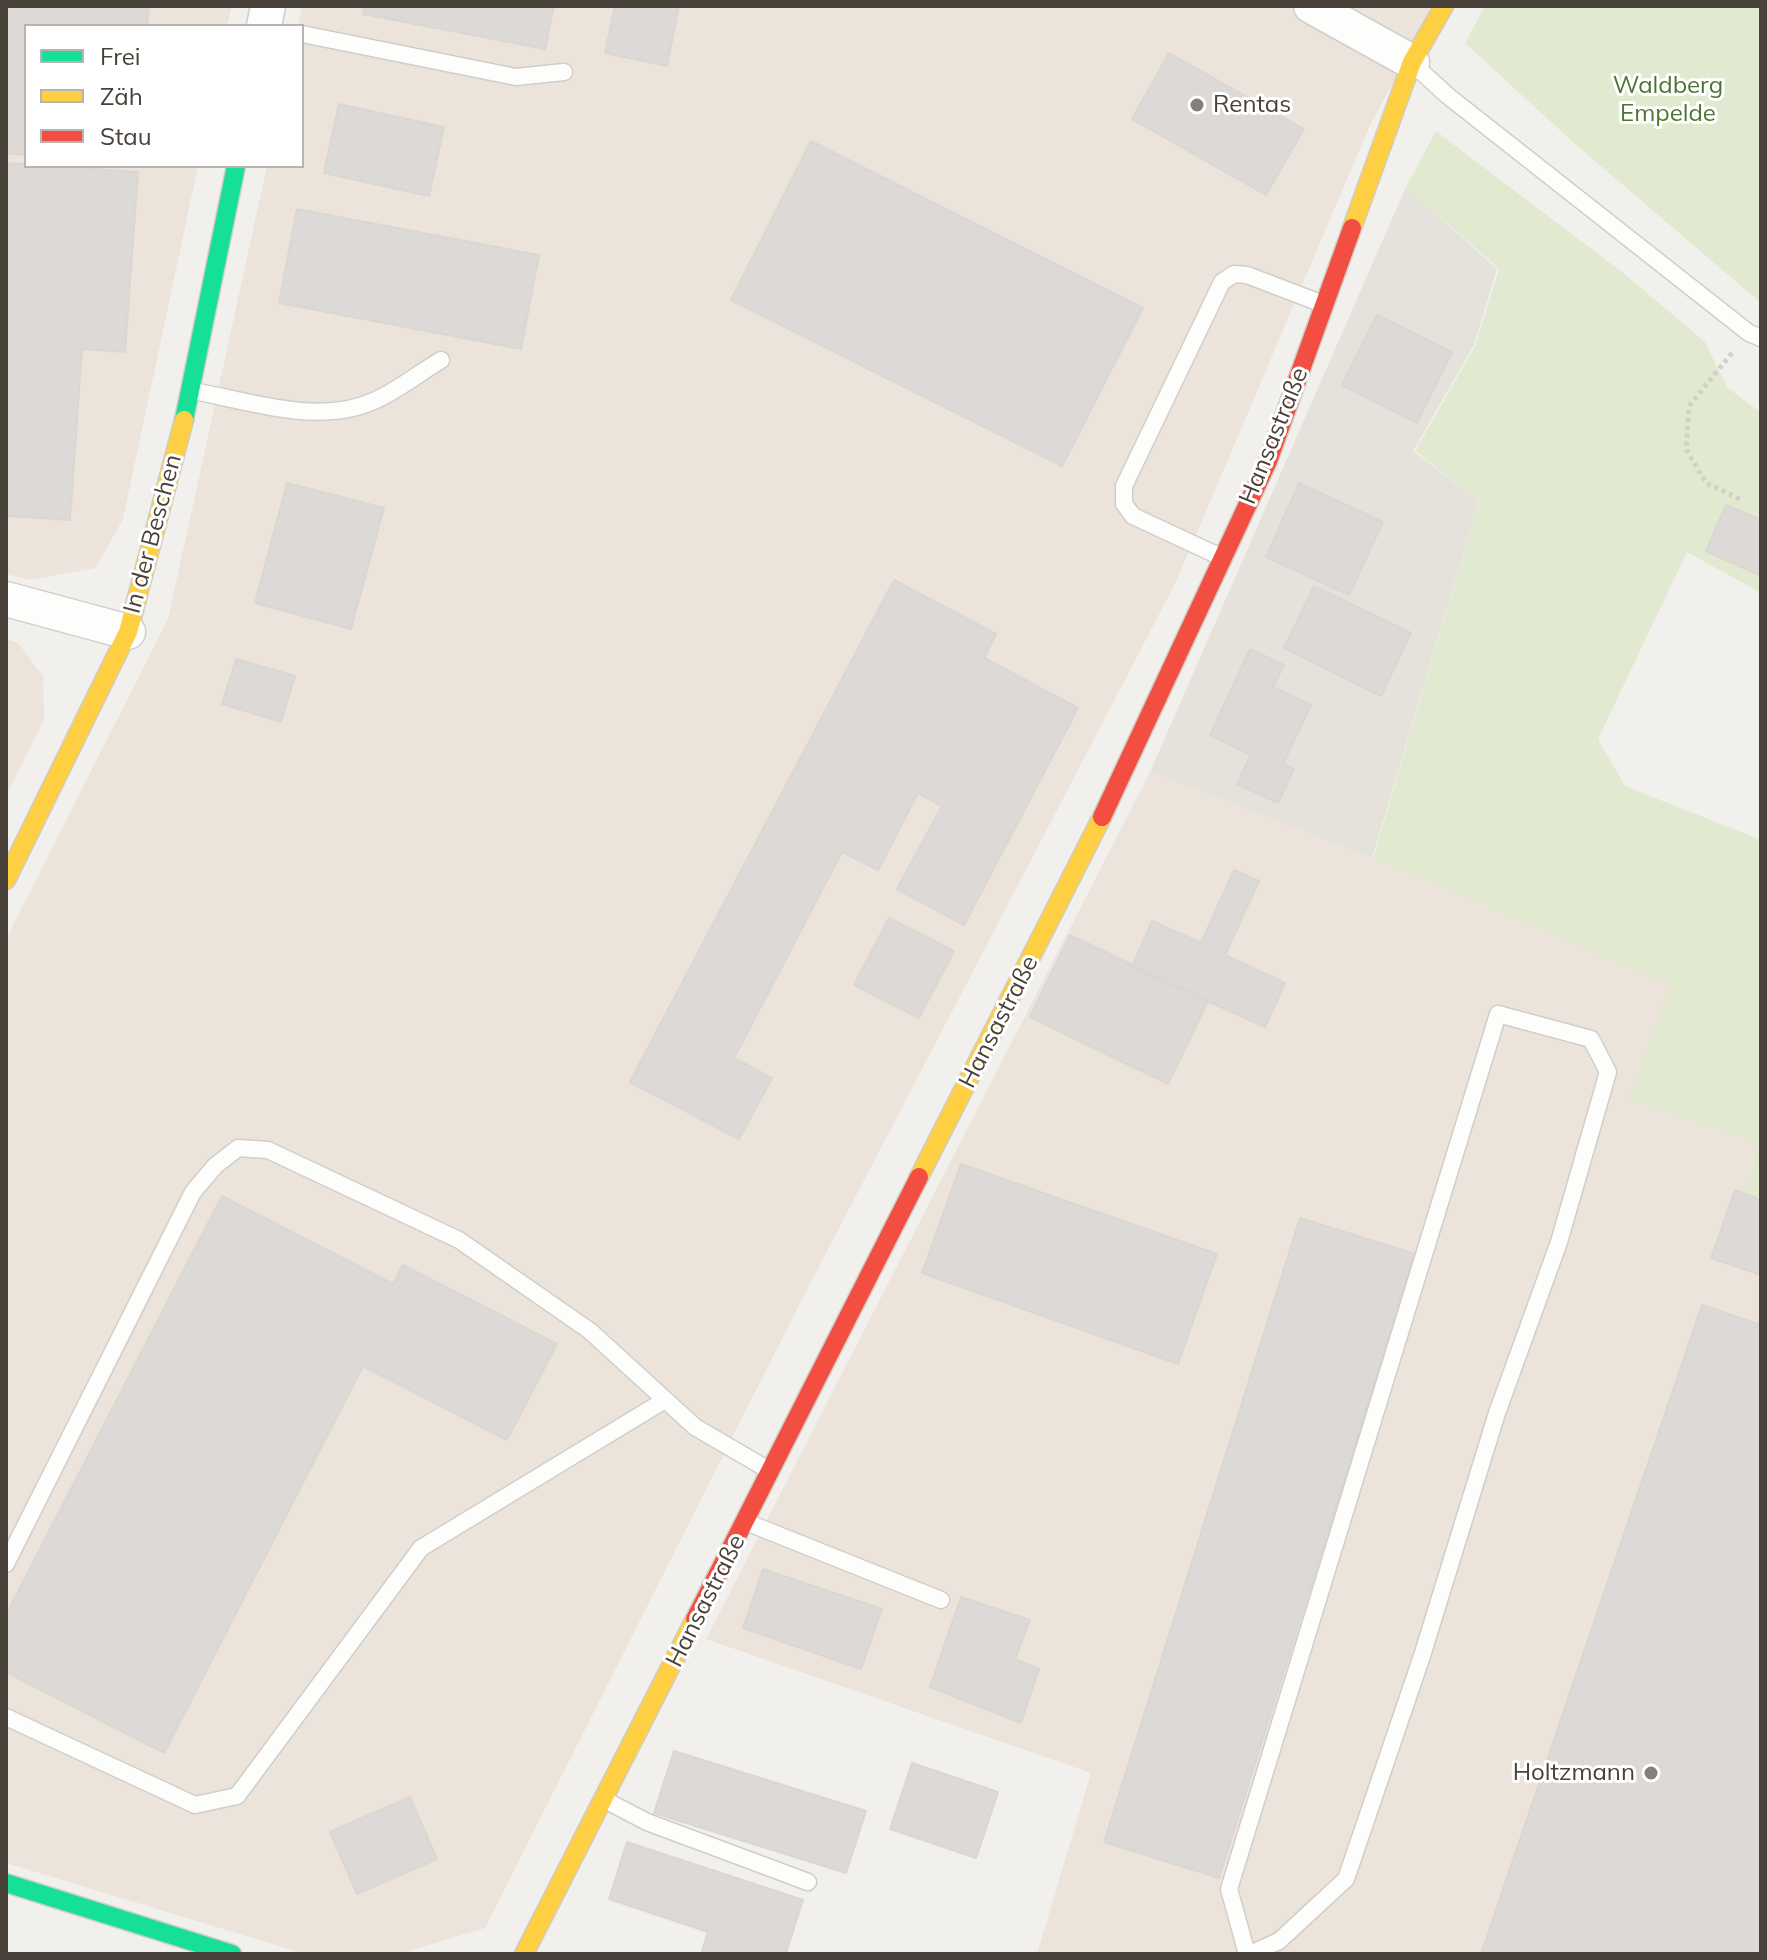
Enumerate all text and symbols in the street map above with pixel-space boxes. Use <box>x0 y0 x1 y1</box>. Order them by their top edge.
legend <box>24 24 304 168</box>
text: Frei <box>100 41 141 71</box>
park label: Waldberg Empelde <box>1613 72 1723 128</box>
text: Zäh <box>100 81 143 111</box>
place label: Rentas <box>1213 91 1291 119</box>
marker: Rentas <box>1188 96 1206 114</box>
text: Stau <box>100 121 152 151</box>
street label: Hansastraße <box>1234 364 1314 508</box>
street label: In der Beschen <box>118 451 188 617</box>
street label: Hansastraße <box>953 951 1045 1093</box>
street label: Hansastraße <box>660 1530 752 1672</box>
place label: Holtzmann <box>1513 1759 1635 1787</box>
marker: Holtzmann <box>1642 1764 1660 1782</box>

